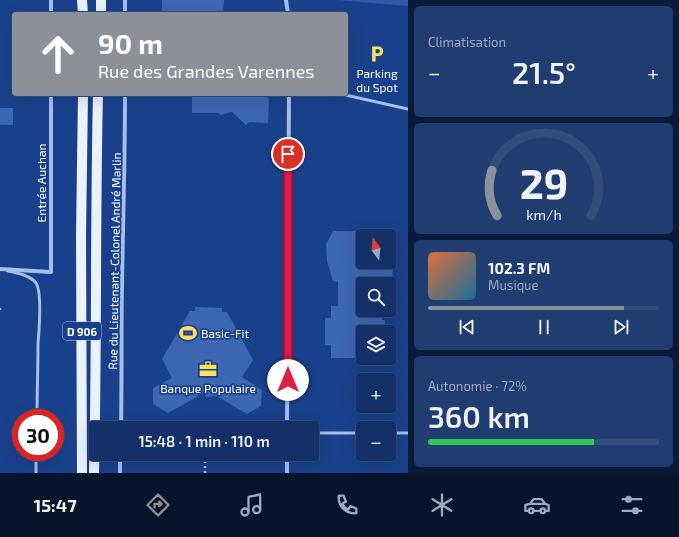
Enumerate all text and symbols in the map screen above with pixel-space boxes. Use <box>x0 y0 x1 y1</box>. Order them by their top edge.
text: 90 m <box>98 26 163 60</box>
icon: ahead <box>32 28 84 80</box>
text: Climatisation <box>428 34 506 50</box>
parking icon: Parking du Spot <box>367 44 387 64</box>
text: 21.5° <box>512 54 576 90</box>
text: − <box>428 59 441 85</box>
text: + <box>647 59 659 85</box>
text: Rue des Grandes Varennes <box>98 60 315 82</box>
place label: Parking du Spot <box>356 66 398 94</box>
pin <box>271 137 305 171</box>
icon: arrive <box>277 143 299 165</box>
street label: Entrée Auchan <box>34 144 48 222</box>
street label: Rue du Lieutenant-Colonel André Marlin <box>105 152 123 370</box>
text: 29 <box>519 157 568 207</box>
text: km/h <box>526 206 561 223</box>
north arrow <box>356 229 396 269</box>
map controls <box>356 229 396 461</box>
text: 102.3 FM <box>488 259 550 277</box>
button: search <box>356 277 396 317</box>
text: Musique <box>488 277 538 293</box>
icon: previous <box>456 316 478 338</box>
icon: pause <box>533 316 555 338</box>
icon: next <box>610 316 632 338</box>
road number: D 906 <box>63 322 101 340</box>
sports icon: Basic-Fit <box>178 323 198 343</box>
button: layers <box>356 325 396 365</box>
place label: Basic-Fit <box>201 326 250 340</box>
office icon: Banque Populaire <box>198 359 218 379</box>
position arrow <box>267 359 309 401</box>
button: + <box>356 373 396 413</box>
text: Autonomie · 72% <box>428 378 527 394</box>
place label: Banque Populaire <box>160 381 256 395</box>
text: 360 km <box>428 398 530 434</box>
speed limit sign: 30 <box>12 409 64 461</box>
button: − <box>356 421 396 461</box>
text: 15:48 · 1 min · 110 m <box>138 432 270 450</box>
icon: directions <box>144 491 172 519</box>
icon: music <box>238 491 266 519</box>
icon: phone <box>333 491 361 519</box>
icon: climate <box>428 491 456 519</box>
icon: car <box>523 491 551 519</box>
icon: filters <box>618 491 646 519</box>
text: 15:47 <box>33 494 77 516</box>

